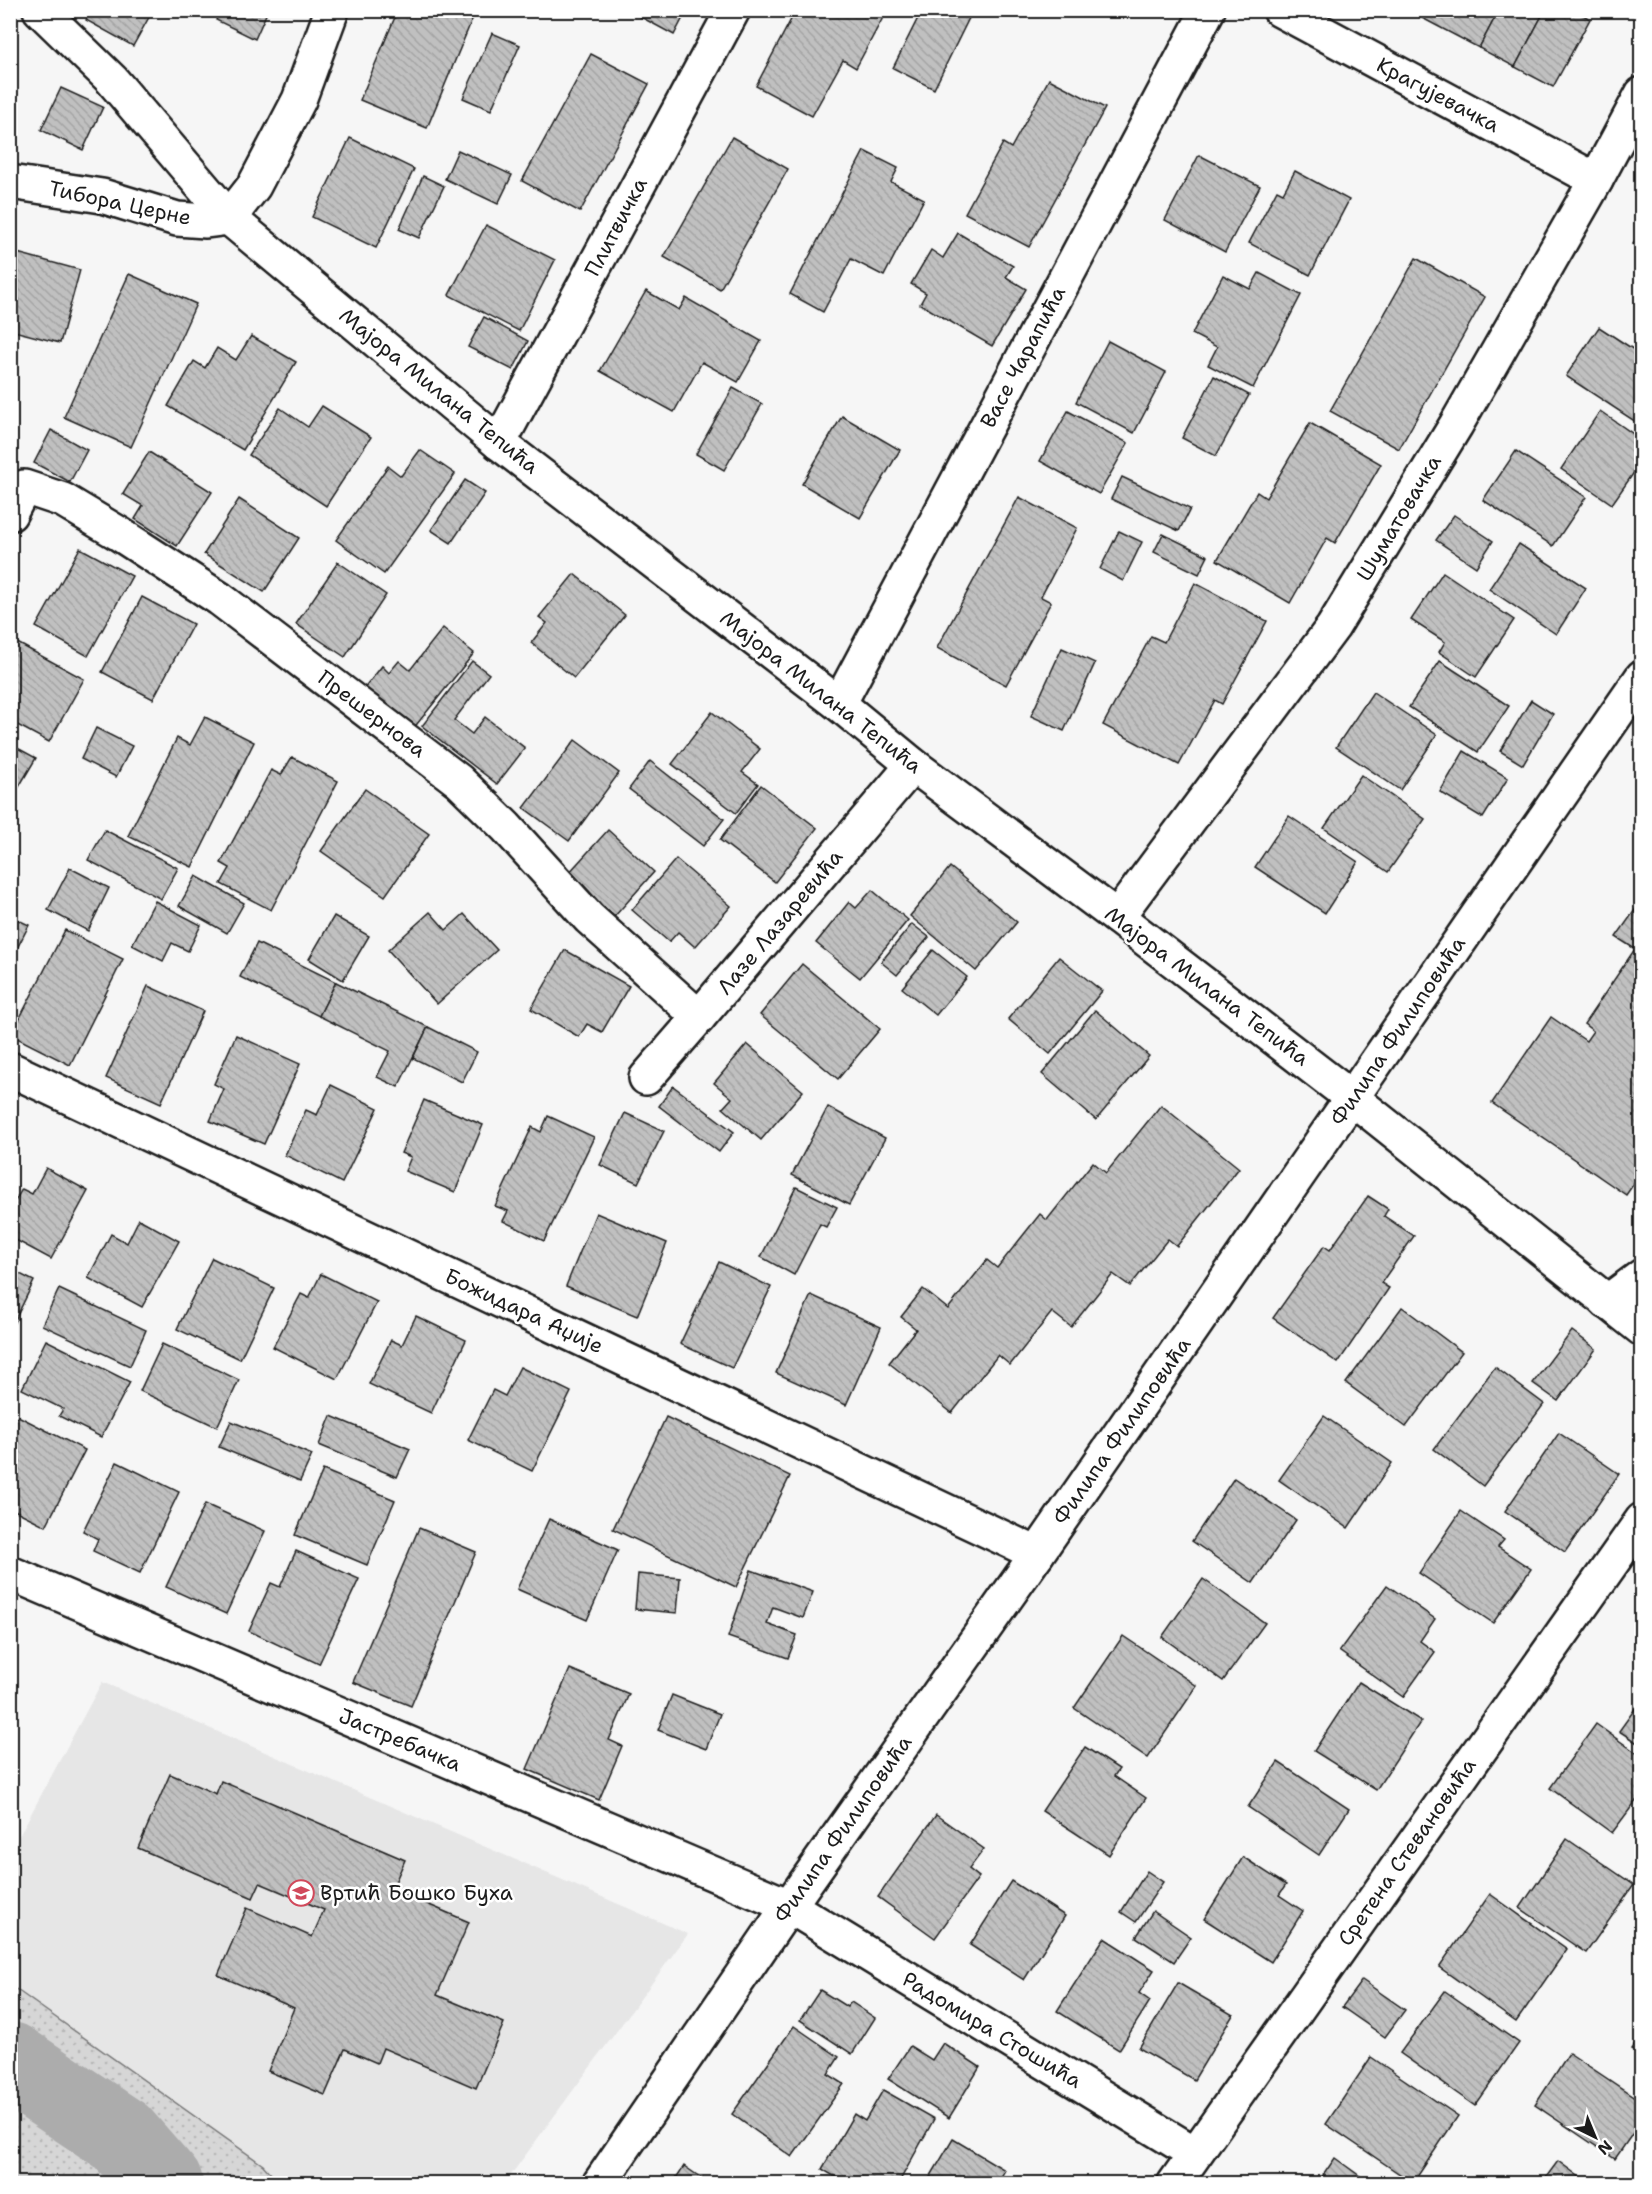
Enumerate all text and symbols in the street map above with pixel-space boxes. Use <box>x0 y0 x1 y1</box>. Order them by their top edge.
street label: Крагујевачка <box>1372 51 1504 139</box>
street label: Плитвичка <box>578 173 654 281</box>
street label: Тибора Церне <box>46 174 194 232</box>
street label: Васе Чарапића <box>974 281 1072 433</box>
street label: Мајора Милана Тепића <box>333 302 545 480</box>
street label: Шуматовачка <box>1350 450 1448 586</box>
street label: Мајора Милана Тепића <box>714 604 928 780</box>
street label: Прешернова <box>312 664 432 764</box>
street label: Лазе Лазаревића <box>711 844 849 1000</box>
street label: Мајора Милана Тепића <box>1099 900 1315 1072</box>
street label: Филипа Филиповића <box>1324 931 1472 1131</box>
street label: Божидара Аџије <box>440 1262 608 1360</box>
street label: Филипа Филиповића <box>1047 1332 1197 1530</box>
street label: Јастребачка <box>335 1702 465 1778</box>
street label: Филипа Филиповића <box>768 1730 918 1928</box>
street label: Сретена Стевановића <box>1331 1753 1483 1951</box>
school or university icon: Вртић Бошко Буха <box>286 1878 316 1908</box>
place label: Вртић Бошко Буха <box>320 1879 513 1907</box>
street label: Радомира Стошића <box>897 1965 1087 2095</box>
north arrow <box>1565 2107 1625 2167</box>
text: N <box>1593 2136 1617 2160</box>

